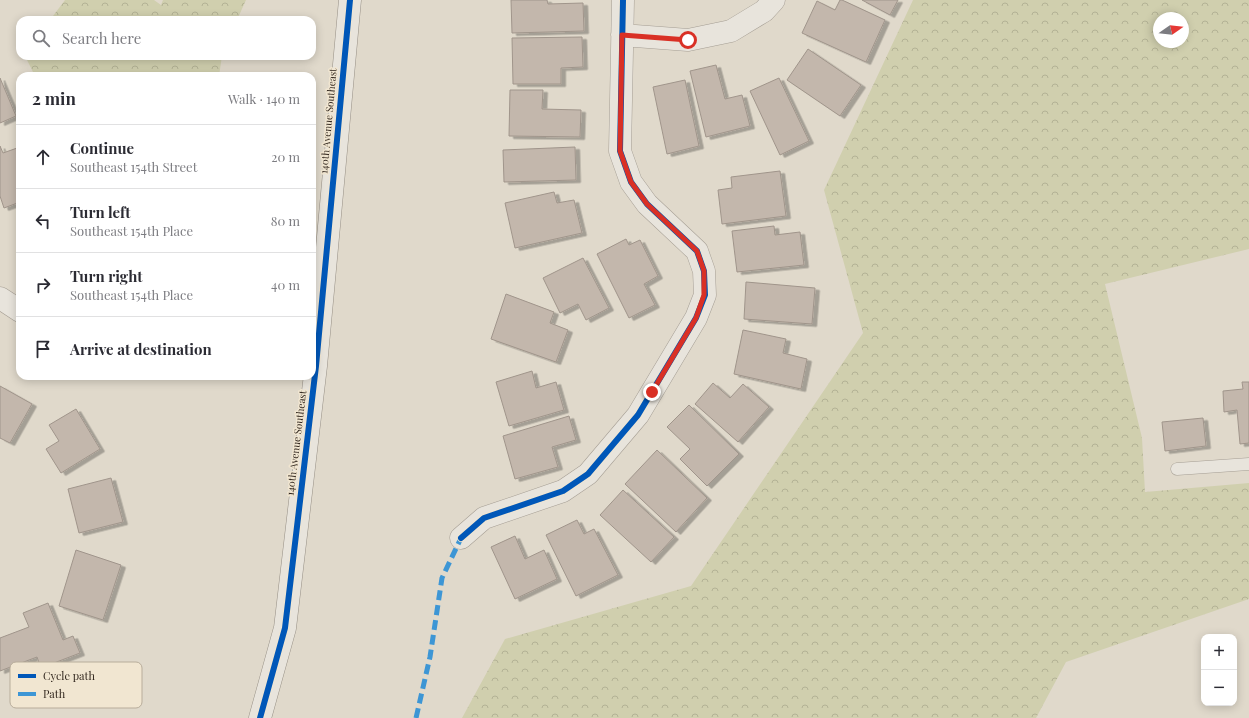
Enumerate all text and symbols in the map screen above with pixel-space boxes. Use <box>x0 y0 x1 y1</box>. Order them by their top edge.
north arrow <box>1153 12 1189 48</box>
search box <box>16 16 316 60</box>
icon: search <box>30 27 52 49</box>
text: Search here <box>62 28 141 48</box>
route start <box>679 31 697 49</box>
street label: 140th Avenue Southeast <box>316 67 340 174</box>
text: 2 min <box>32 87 76 109</box>
text: Walk · 140 m <box>228 90 300 107</box>
text: Continue <box>70 138 134 158</box>
icon: ahead <box>32 146 54 168</box>
text: 20 m <box>271 148 300 165</box>
text: Southeast 154th Street <box>70 158 197 175</box>
text: Turn left <box>70 202 131 222</box>
icon: left <box>32 210 54 232</box>
text: 80 m <box>271 212 300 229</box>
text: Southeast 154th Place <box>70 222 193 239</box>
text: Turn right <box>70 266 143 286</box>
icon: right <box>32 274 54 296</box>
text: 40 m <box>271 276 300 293</box>
text: Southeast 154th Place <box>70 286 193 303</box>
icon: arrive <box>32 338 54 360</box>
text: Arrive at destination <box>70 339 212 359</box>
route end <box>643 383 661 401</box>
street label: 140th Avenue Southeast <box>283 389 309 496</box>
map controls <box>1201 634 1237 706</box>
button: + <box>1201 634 1237 670</box>
legend <box>10 662 142 708</box>
text: Cycle path <box>43 668 95 683</box>
button: − <box>1201 670 1237 706</box>
text: Path <box>43 686 66 701</box>

